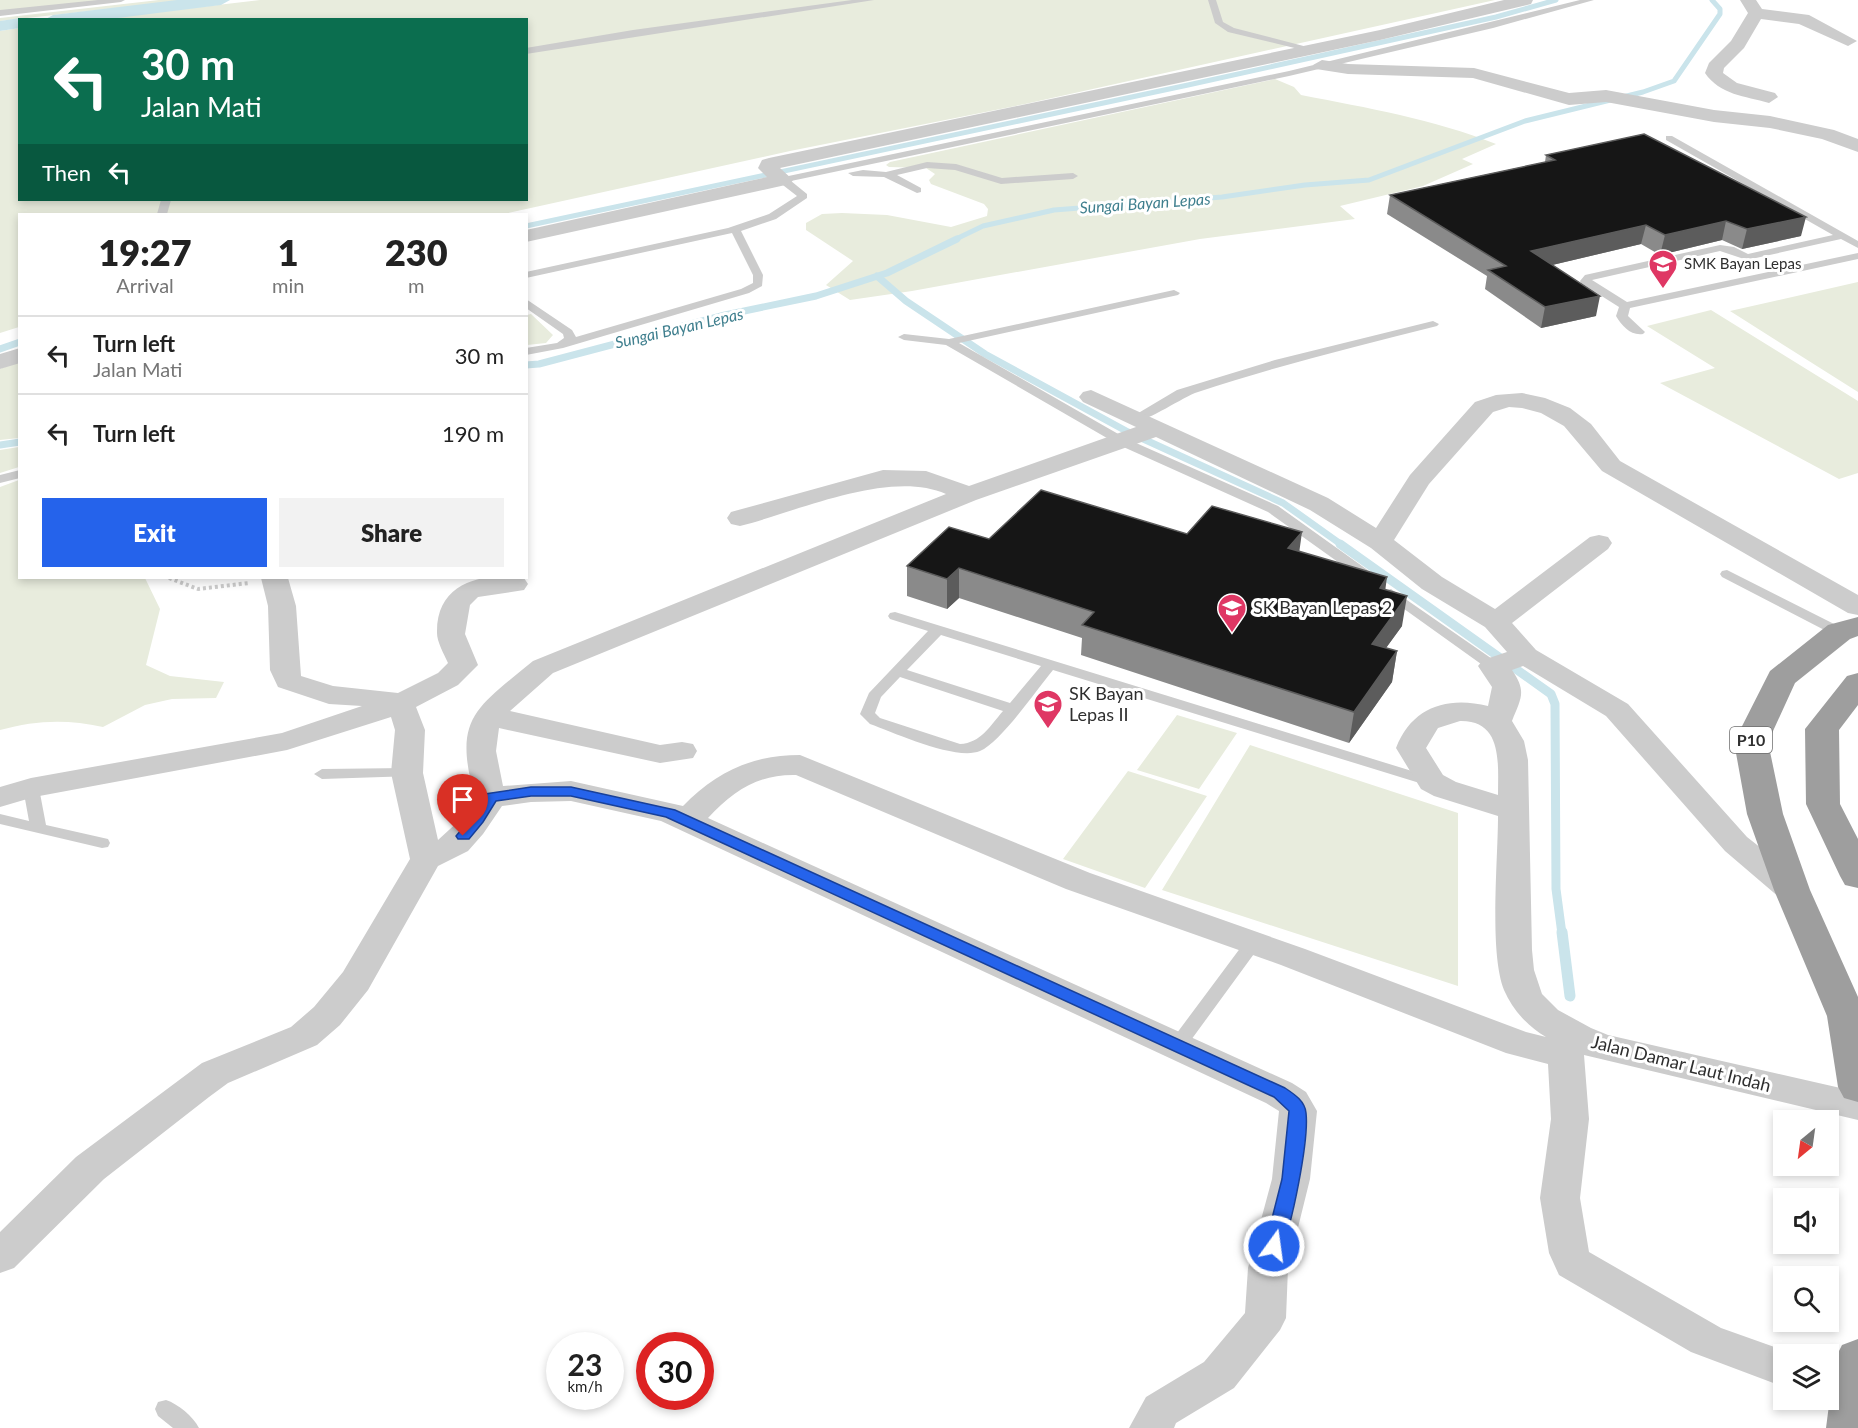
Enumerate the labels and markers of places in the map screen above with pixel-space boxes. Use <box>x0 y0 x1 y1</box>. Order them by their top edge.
school or university icon: SMK Bayan Lepas <box>1647 248 1679 290</box>
place label: SMK Bayan Lepas <box>1684 254 1801 272</box>
school or university icon: SK Bayan Lepas 2 <box>1216 592 1248 634</box>
place label: SK Bayan Lepas 2 <box>1253 596 1392 618</box>
place label: SK Bayan Lepas II <box>1069 682 1144 725</box>
school or university icon: SK Bayan Lepas II <box>1032 688 1064 730</box>
pin <box>437 774 488 836</box>

